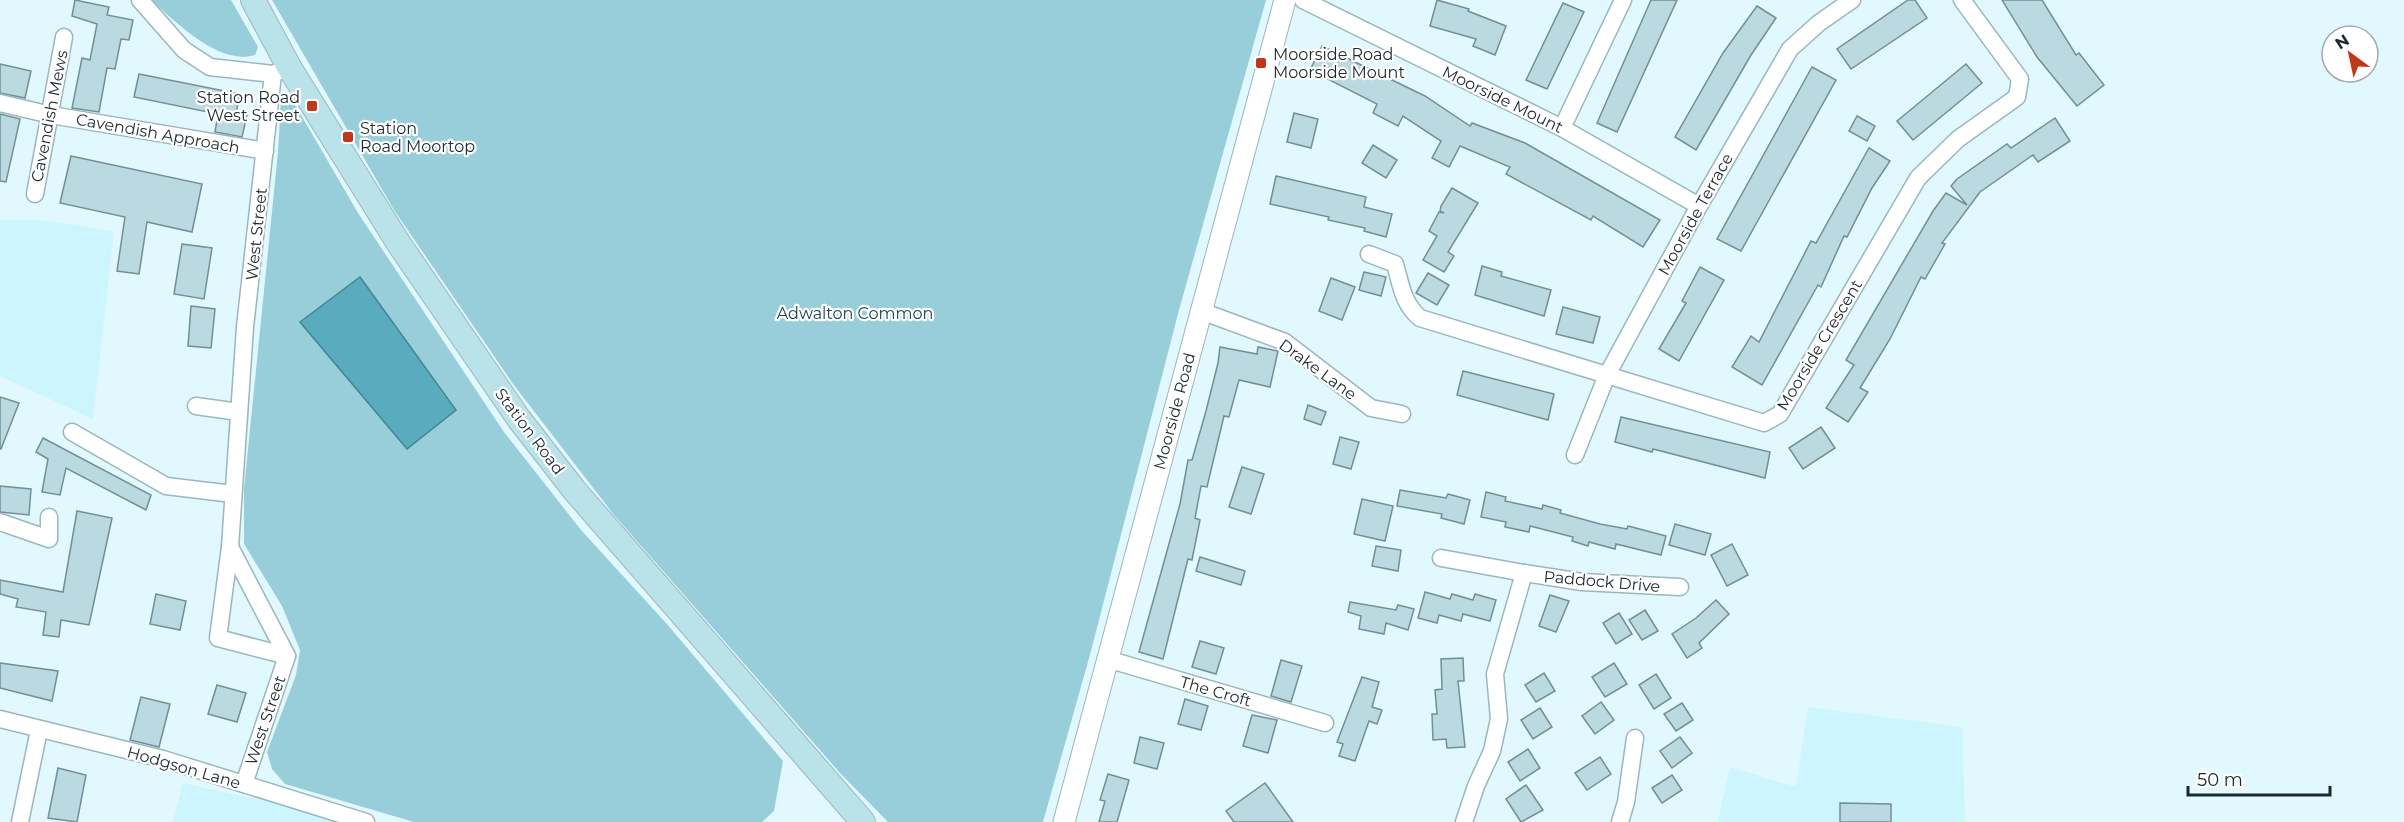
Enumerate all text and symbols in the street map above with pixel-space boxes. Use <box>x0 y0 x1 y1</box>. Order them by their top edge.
north arrow <box>2320 24 2380 84</box>
text: N <box>2332 30 2353 53</box>
place label: Moorside Road Moorside Mount <box>1273 45 1405 82</box>
street label: Cavendish Mews <box>27 48 72 184</box>
marker: Moorside Road Moorside Mount <box>1254 56 1268 70</box>
street label: Moorside Mount <box>1439 62 1567 137</box>
place label: Station Road West Street <box>197 88 300 125</box>
marker: Station Road West Street <box>305 99 319 113</box>
street label: Cavendish Approach <box>75 110 241 157</box>
place label: Station Road Moortop <box>360 119 475 156</box>
marker: Station Road Moortop <box>341 130 355 144</box>
street label: Moorside Terrace <box>1654 150 1737 279</box>
street label: West Street <box>242 186 271 282</box>
street label: Moorside Crescent <box>1773 276 1866 414</box>
park label: Adwalton Common <box>777 304 933 323</box>
street label: Drake Lane <box>1275 335 1360 404</box>
street label: Moorside Road <box>1150 351 1199 472</box>
street label: Station Road <box>491 384 568 478</box>
street label: Paddock Drive <box>1543 567 1661 596</box>
street label: West Street <box>241 672 290 767</box>
street label: The Croft <box>1178 672 1254 711</box>
street label: Hodgson Lane <box>125 742 243 793</box>
scale bar <box>2188 759 2330 797</box>
text: 50 m <box>2197 769 2243 791</box>

